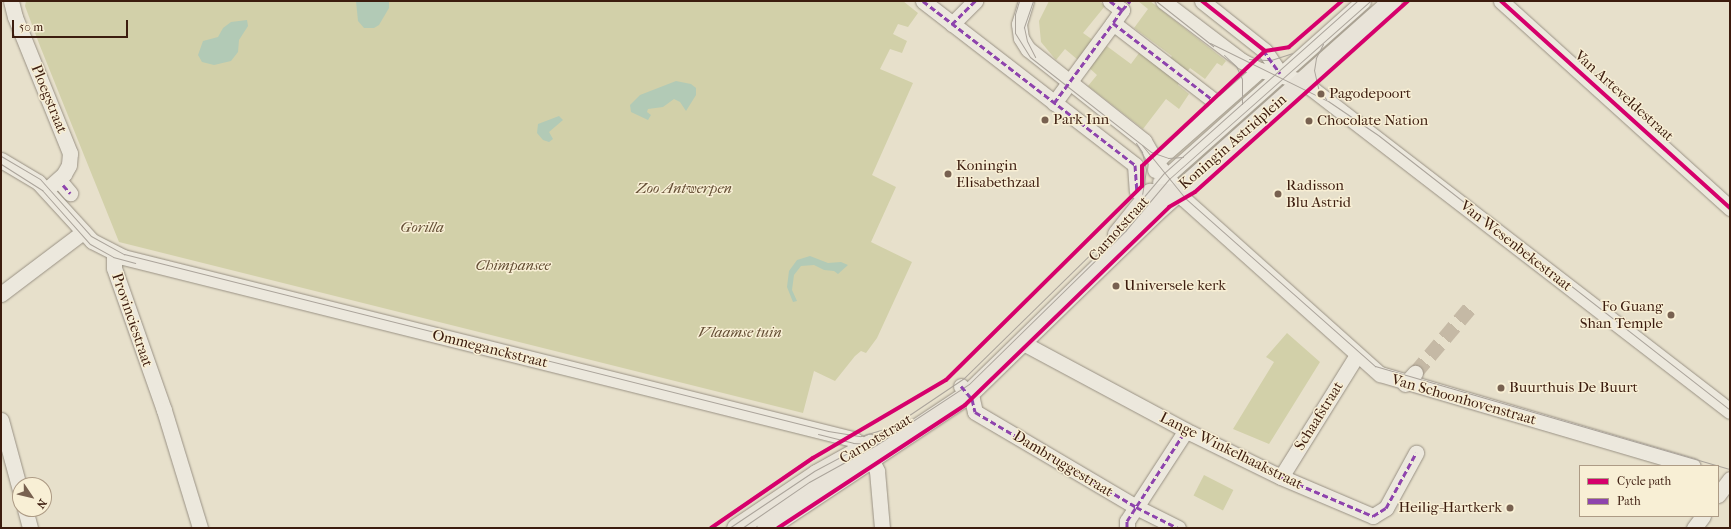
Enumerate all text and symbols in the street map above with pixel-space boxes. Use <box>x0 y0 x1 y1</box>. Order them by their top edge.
scale bar <box>14 12 130 38</box>
text: 50 m <box>19 20 43 34</box>
street label: Van Arteveldestraat <box>1571 47 1677 145</box>
street label: Ploegstraat <box>27 62 71 136</box>
place label: Pagodepoort <box>1329 85 1411 103</box>
marker: Pagodepoort <box>1316 89 1326 99</box>
street label: Koningin Astridplein <box>1176 90 1290 194</box>
place label: Park Inn <box>1053 111 1109 129</box>
place label: Chocolate Nation <box>1317 112 1428 130</box>
marker: Park Inn <box>1040 115 1050 125</box>
marker: Chocolate Nation <box>1304 116 1314 126</box>
place label: Koningin Elisabethzaal <box>956 156 1040 191</box>
marker: Koningin Elisabethzaal <box>943 169 953 179</box>
place label: Radisson Blu Astrid <box>1286 176 1351 211</box>
park label: Zoo Antwerpen <box>636 180 732 198</box>
marker: Radisson Blu Astrid <box>1273 189 1283 199</box>
street label: Carnotstraat <box>1085 193 1153 265</box>
street label: Van Wesenbekestraat <box>1456 197 1576 295</box>
park label: Gorilla <box>400 219 444 237</box>
park label: Chimpansee <box>475 257 551 275</box>
street label: Provinciestraat <box>108 271 156 369</box>
place label: Universele kerk <box>1124 277 1226 295</box>
marker: Universele kerk <box>1111 281 1121 291</box>
place label: Fo Guang Shan Temple <box>1580 297 1663 332</box>
marker: Fo Guang Shan Temple <box>1666 310 1676 320</box>
park label: Vlaamse tuin <box>698 324 782 342</box>
street label: Ommeganckstraat <box>430 326 550 372</box>
street label: Van Schoonhovenstraat <box>1390 371 1538 429</box>
street label: Schaafstraat <box>1291 378 1347 454</box>
place label: Buurthuis De Buurt <box>1509 379 1638 397</box>
marker: Buurthuis De Buurt <box>1496 383 1506 393</box>
street label: Lange Winkelhaakstraat <box>1157 409 1305 493</box>
street label: Carnotstraat <box>836 410 916 468</box>
street label: Dambruggestraat <box>1010 427 1116 501</box>
legend <box>1579 465 1719 517</box>
text: Cycle path <box>1617 474 1671 488</box>
north arrow <box>12 477 52 517</box>
text: Path <box>1617 494 1641 508</box>
text: N <box>34 496 49 511</box>
place label: Heilig-Hartkerk <box>1399 499 1502 517</box>
marker: Heilig-Hartkerk <box>1505 503 1515 513</box>

